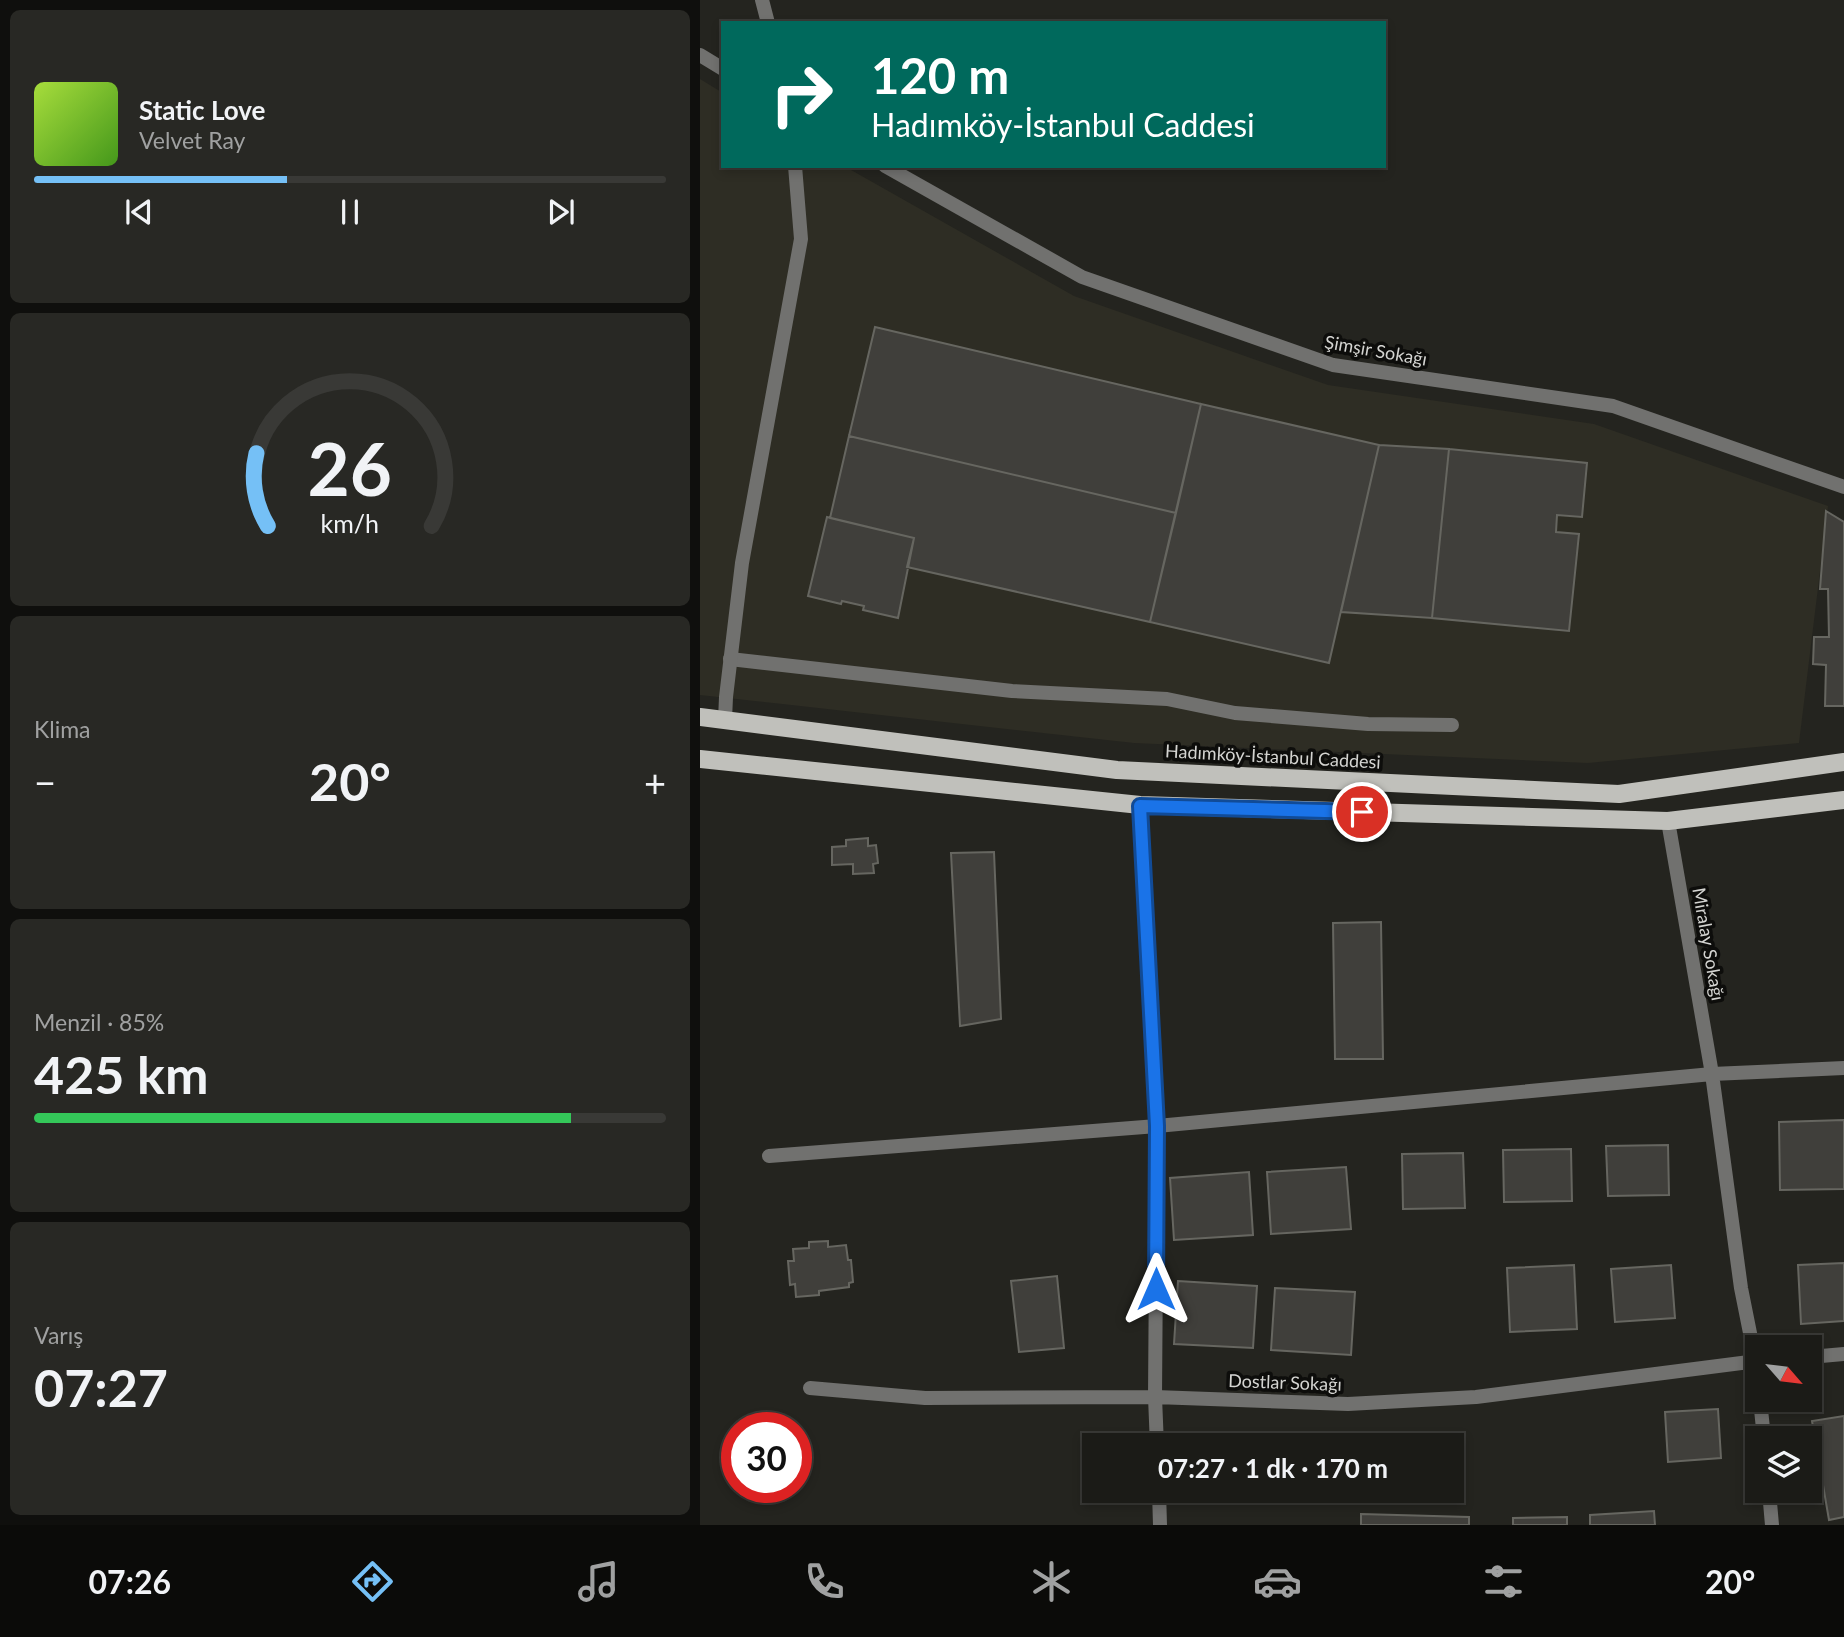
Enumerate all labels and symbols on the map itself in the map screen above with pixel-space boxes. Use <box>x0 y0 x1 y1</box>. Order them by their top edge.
street label: Şimşir Sokağı <box>1323 330 1429 370</box>
street label: Hadımköy-İstanbul Caddesi <box>1165 739 1381 773</box>
pin <box>1332 782 1392 842</box>
street label: Miralay Sokağı <box>1688 886 1730 1002</box>
position arrow <box>1119 1252 1193 1326</box>
north arrow <box>1745 1335 1822 1412</box>
street label: Dostlar Sokağı <box>1228 1369 1342 1395</box>
speed limit sign: 30 <box>721 1412 812 1503</box>

